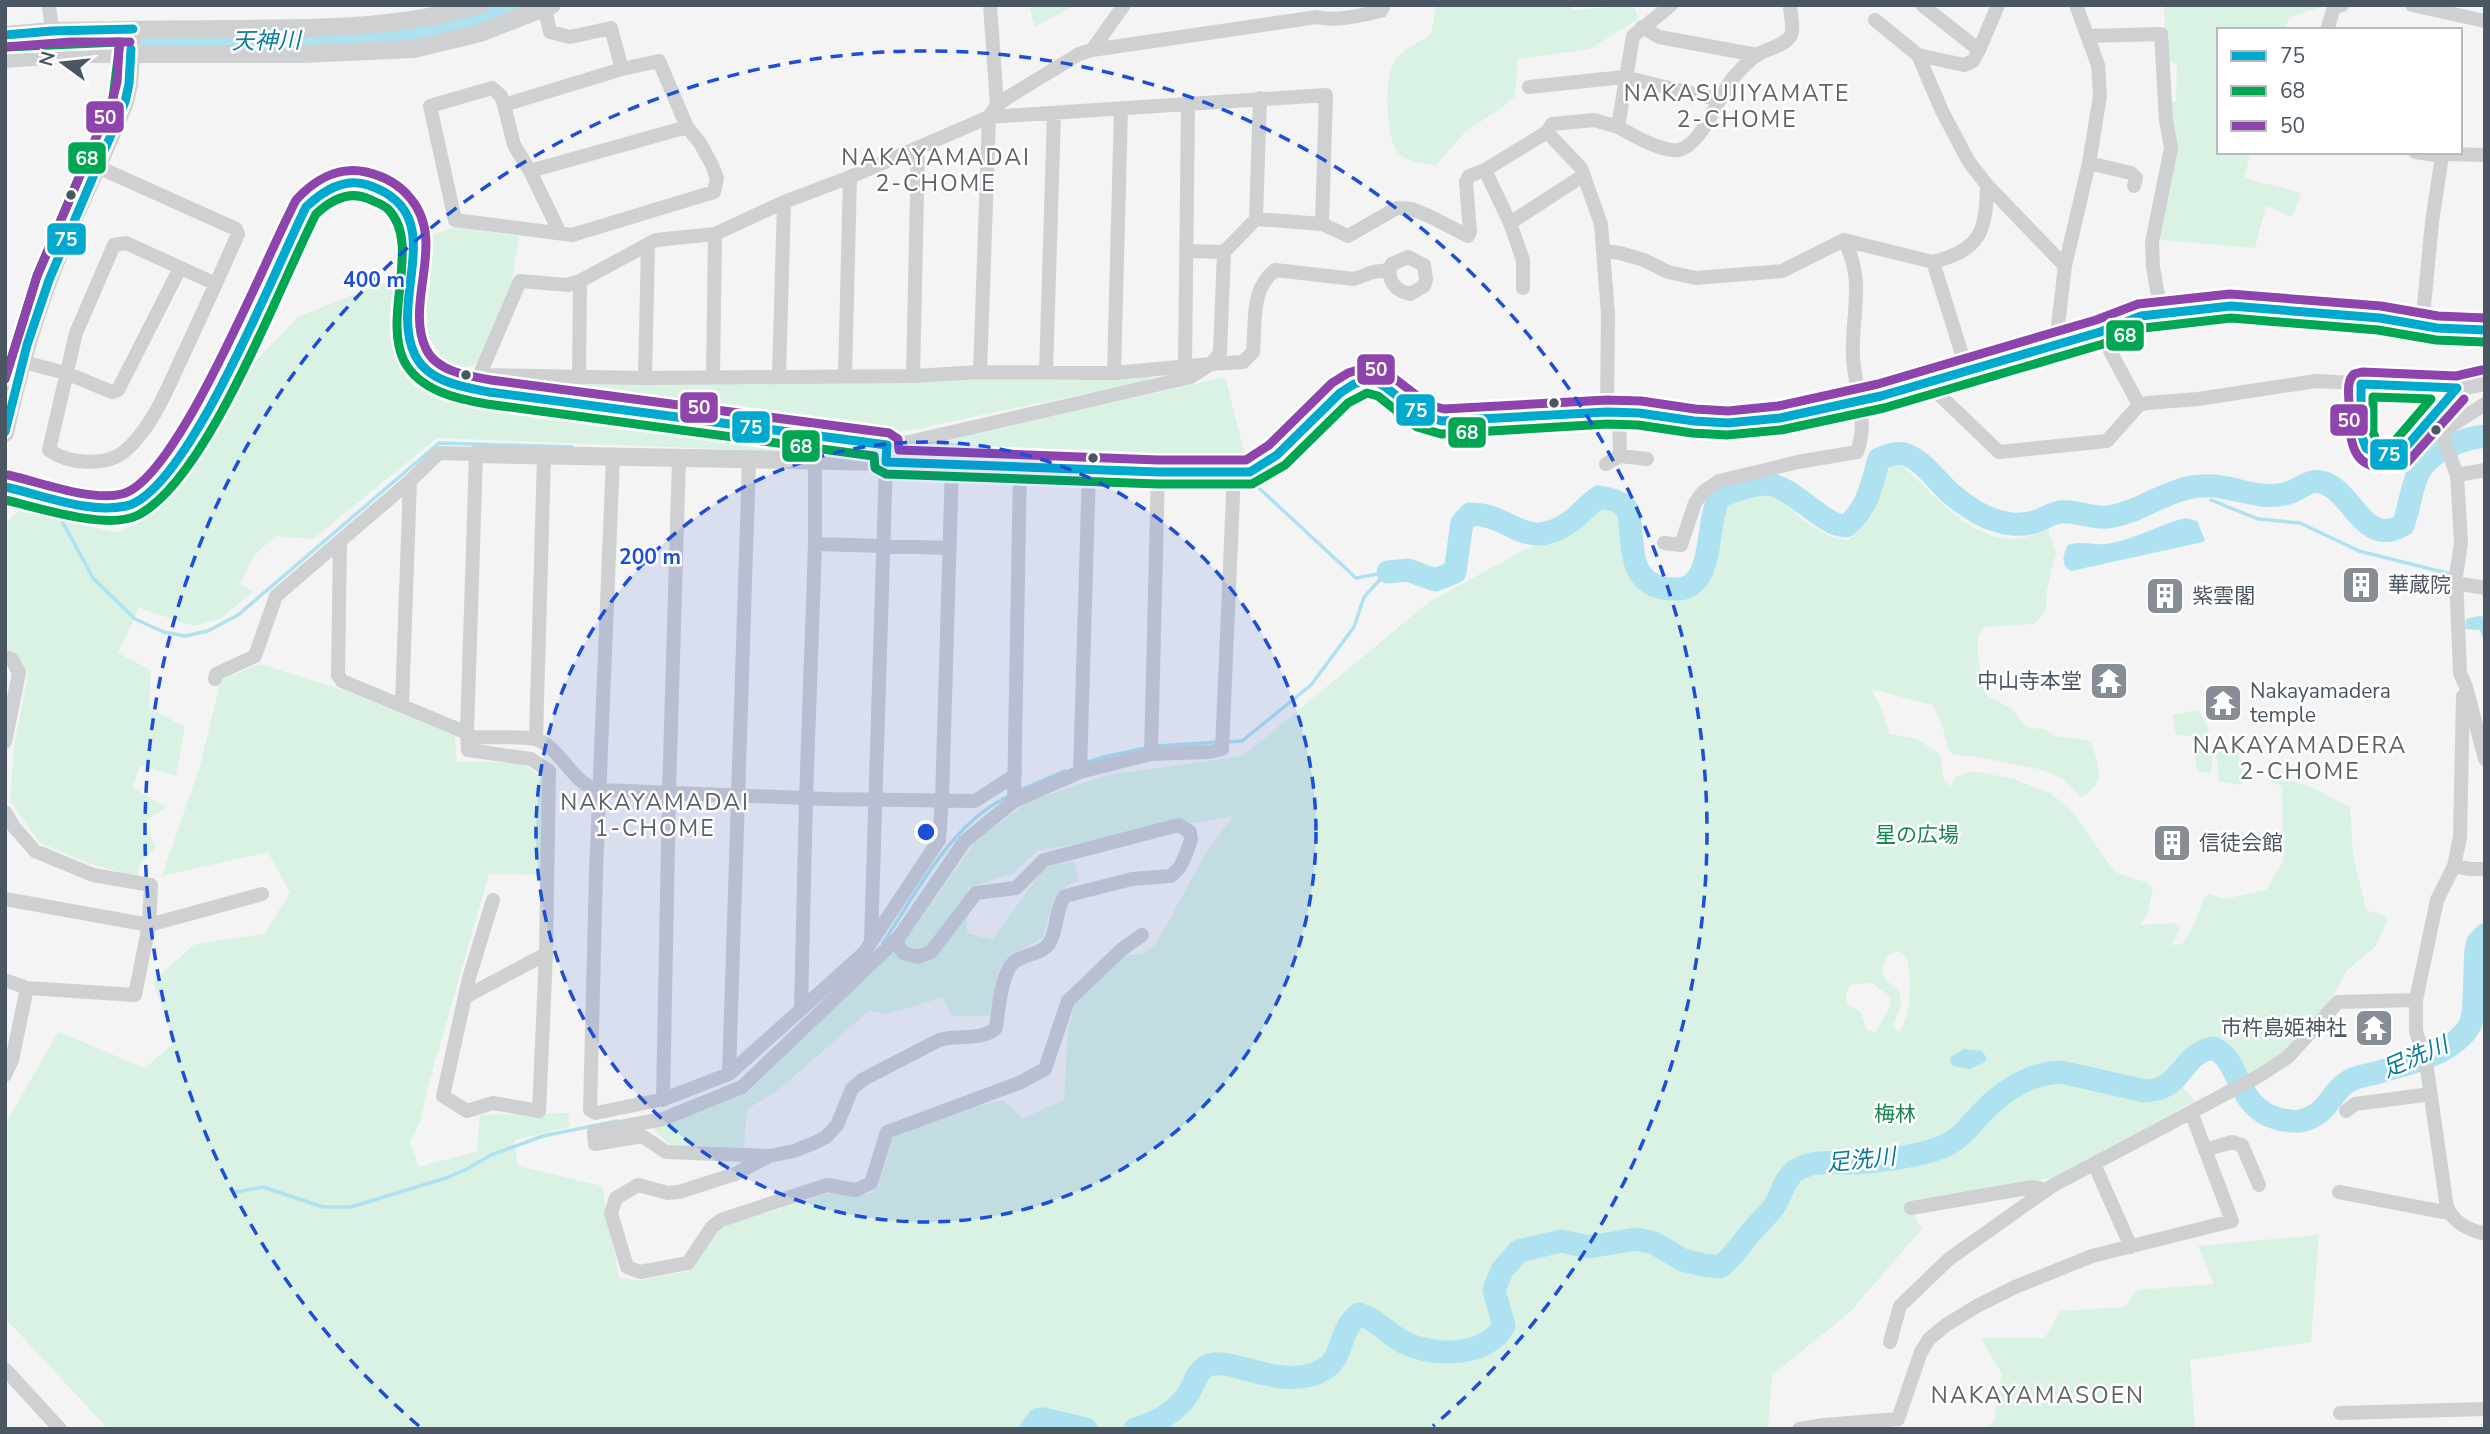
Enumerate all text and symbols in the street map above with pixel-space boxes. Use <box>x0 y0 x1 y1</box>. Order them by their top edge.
water label: 天神川 <box>231 25 304 57</box>
north arrow <box>28 28 98 98</box>
legend <box>2217 28 2462 154</box>
text: 75 <box>2280 42 2305 70</box>
text: N <box>33 49 62 69</box>
text: 68 <box>2280 77 2305 105</box>
district label: NAKASUJIYAMATE 2-CHOME <box>1624 78 1850 135</box>
line badge: 50 <box>85 100 125 134</box>
text: 50 <box>94 105 116 131</box>
text: 50 <box>2280 112 2305 140</box>
line badge: 68 <box>67 141 107 175</box>
district label: NAKAYAMADAI 2-CHOME <box>841 142 1031 199</box>
text: 68 <box>76 146 98 172</box>
unlabelled marker <box>64 188 78 202</box>
line badge: 75 <box>46 222 87 256</box>
text: 75 <box>55 227 77 253</box>
text: 400 m <box>343 266 405 294</box>
line badge: 68 <box>2105 319 2145 352</box>
text: 68 <box>2114 323 2136 349</box>
line badge: 50 <box>1356 353 1396 386</box>
text: 50 <box>1365 357 1387 383</box>
unlabelled marker <box>459 368 473 382</box>
line badge: 50 <box>679 391 719 424</box>
line badge: 75 <box>1395 393 1436 427</box>
text: 50 <box>688 395 710 421</box>
unlabelled marker <box>1547 396 1561 410</box>
text: 75 <box>1405 398 1427 424</box>
line badge: 50 <box>2329 403 2369 437</box>
text: 50 <box>2338 408 2360 434</box>
line badge: 75 <box>731 410 771 444</box>
text: 75 <box>740 415 762 441</box>
line badge: 68 <box>1447 416 1487 449</box>
text: 68 <box>1456 420 1478 446</box>
unlabelled marker <box>2429 423 2443 437</box>
line badge: 68 <box>781 429 821 463</box>
text: 68 <box>790 434 812 460</box>
line badge: 75 <box>2369 438 2409 471</box>
text: 75 <box>2378 442 2400 468</box>
unlabelled marker <box>1086 451 1100 465</box>
text: 200 m <box>619 543 681 571</box>
building icon: 華蔵院 <box>2340 564 2382 606</box>
place label: 華蔵院 <box>2388 571 2451 599</box>
building icon: 紫雲閣 <box>2144 575 2186 617</box>
place label: 紫雲閣 <box>2192 582 2255 610</box>
temple icon: 中山寺本堂 <box>2088 660 2130 702</box>
place label: 中山寺本堂 <box>1977 667 2082 695</box>
place label: Nakayamadera temple <box>2250 677 2391 729</box>
temple icon: Nakayamadera temple <box>2202 682 2244 724</box>
district label: NAKAYAMADERA 2-CHOME <box>2193 730 2407 787</box>
district label: NAKAYAMADAI 1-CHOME <box>560 787 750 844</box>
centre of rings <box>914 820 938 844</box>
park label: 星の広場 <box>1875 821 1959 849</box>
building icon: 信徒会館 <box>2151 822 2193 864</box>
place label: 信徒会館 <box>2199 829 2283 857</box>
temple icon: 市杵島姫神社 <box>2353 1007 2395 1049</box>
place label: 市杵島姫神社 <box>2221 1014 2347 1042</box>
water label: 足洗川 <box>2377 1028 2456 1085</box>
park label: 梅林 <box>1874 1100 1916 1128</box>
water label: 足洗川 <box>1825 1141 1900 1179</box>
district label: NAKAYAMASOEN <box>1931 1380 2145 1411</box>

